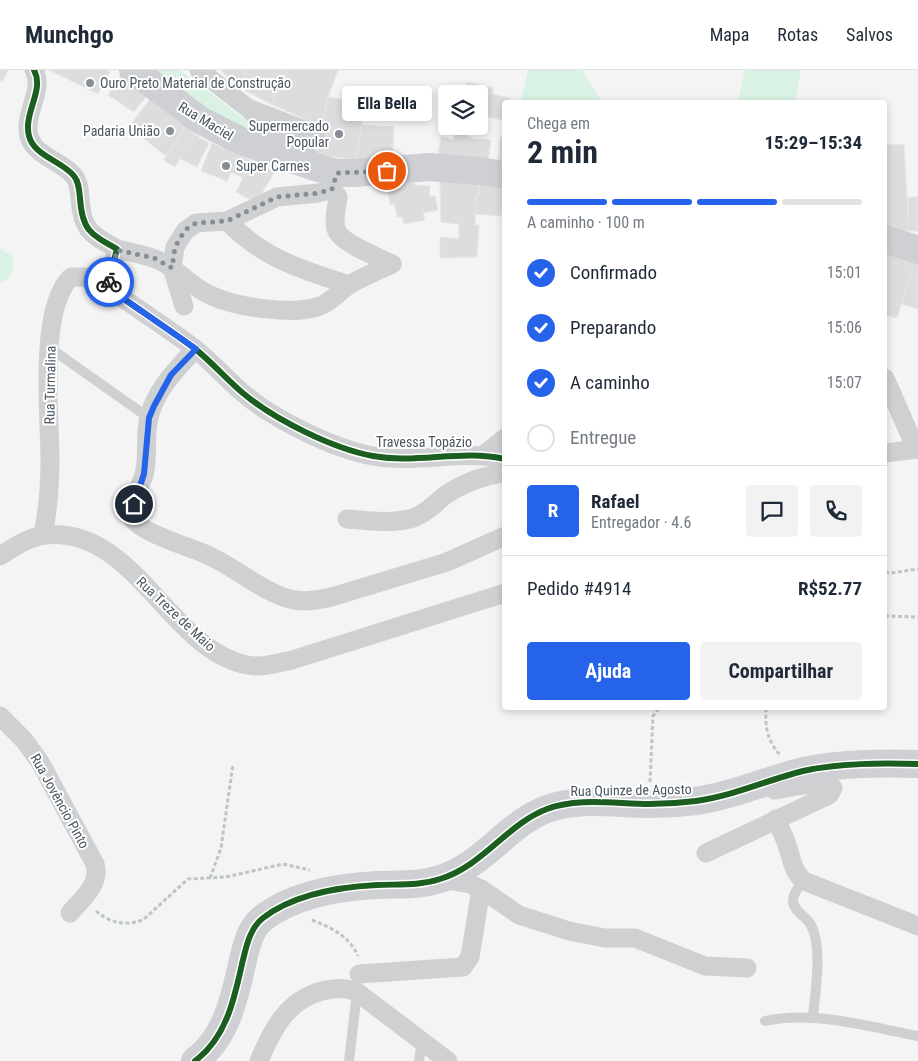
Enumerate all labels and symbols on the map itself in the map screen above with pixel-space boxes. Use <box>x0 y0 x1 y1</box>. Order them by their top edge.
place label: Ouro Preto Material de Construção <box>100 75 291 91</box>
marker: Ouro Preto Material de Construção <box>84 77 96 89</box>
callout: Ella Bella <box>342 86 432 121</box>
street label: Rua Maciel <box>176 98 236 144</box>
place label: Supermercado Popular <box>249 118 329 150</box>
place label: Padaria União <box>83 123 160 139</box>
marker: Padaria União <box>164 125 176 137</box>
marker: Supermercado Popular <box>333 128 345 140</box>
pin <box>366 150 408 192</box>
place label: Super Carnes <box>236 158 310 174</box>
marker: Super Carnes <box>220 160 232 172</box>
courier <box>84 257 134 307</box>
street label: Rua Turmalina <box>41 346 59 424</box>
street label: Travessa Topázio <box>376 434 472 450</box>
pin <box>113 483 155 525</box>
street label: Rua Treze de Maio <box>133 574 219 654</box>
street label: Rua Jovêncio Pinto <box>27 751 93 851</box>
street label: Rua Quinze de Agosto <box>570 781 692 799</box>

